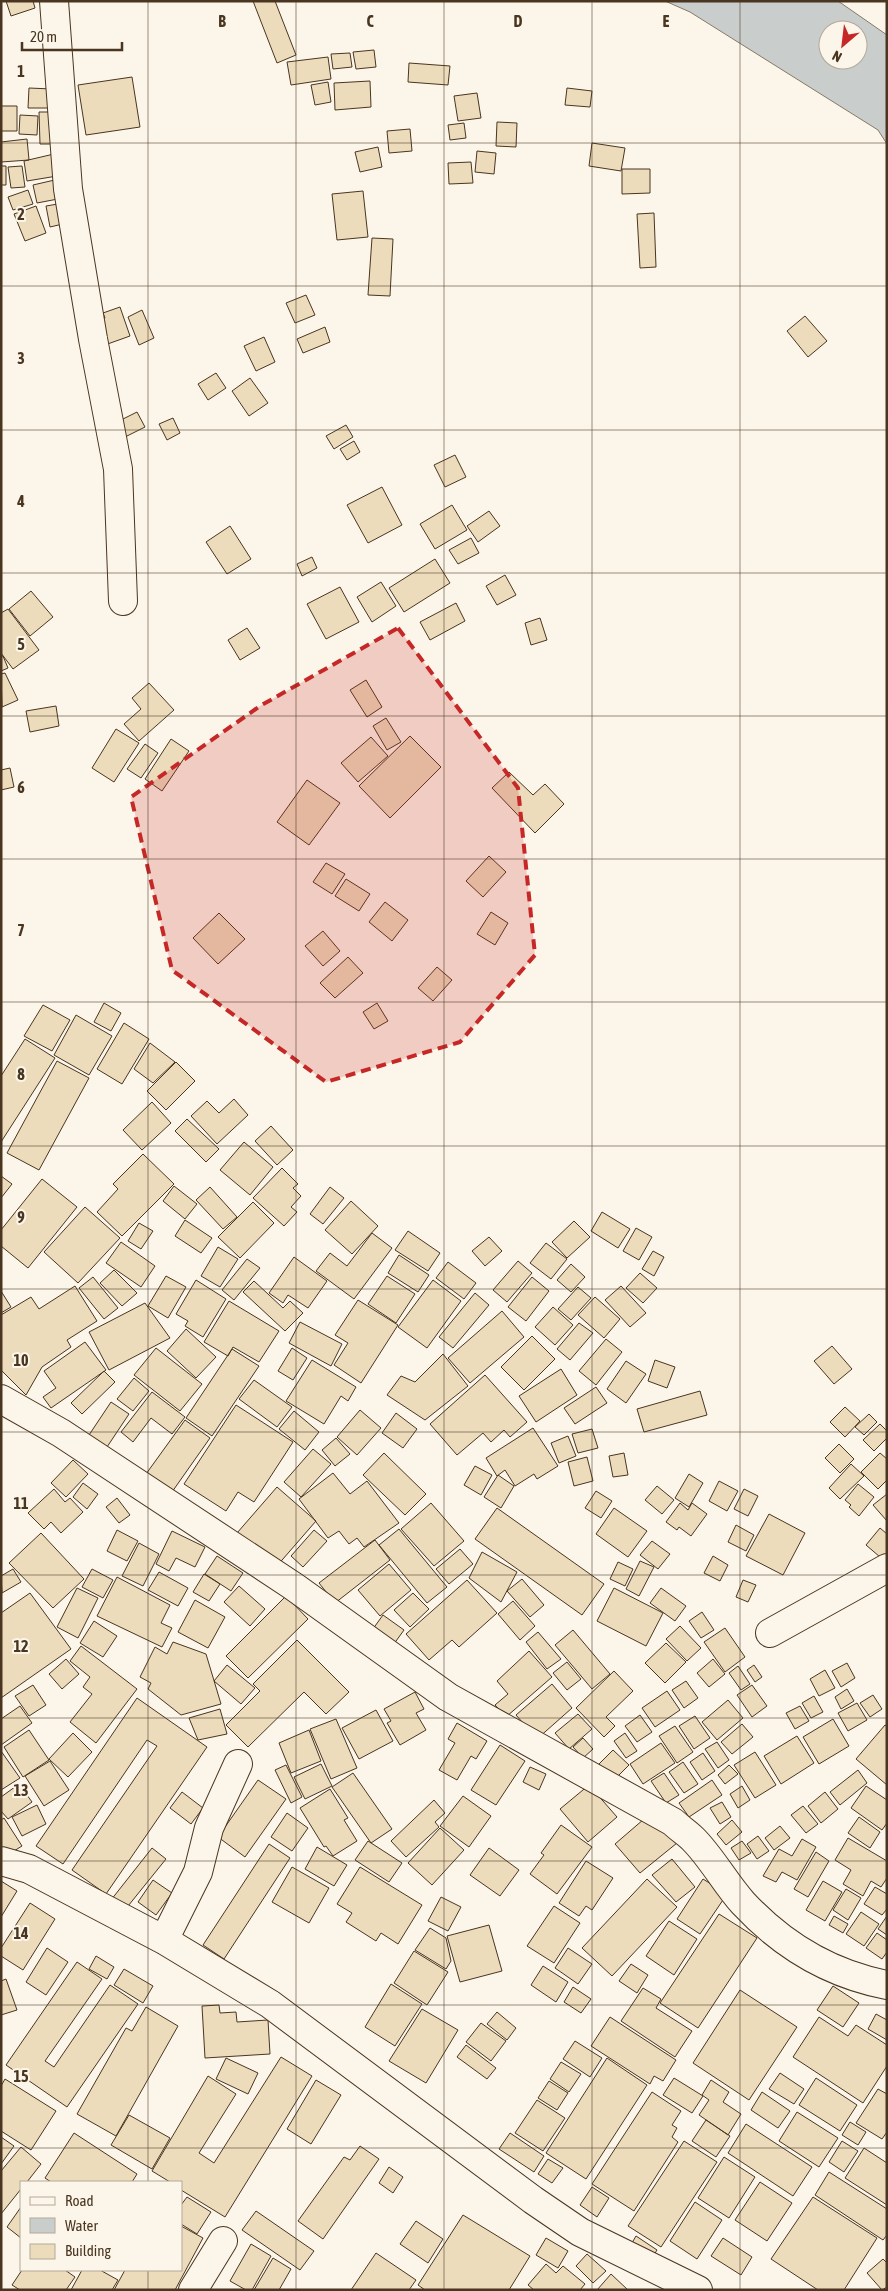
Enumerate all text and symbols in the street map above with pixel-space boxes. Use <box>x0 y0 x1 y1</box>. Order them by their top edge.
text: B <box>218 12 226 30</box>
text: C <box>366 12 374 30</box>
text: D <box>514 12 523 30</box>
text: E <box>663 12 670 30</box>
scale bar <box>22 20 122 52</box>
north arrow <box>818 20 868 70</box>
text: 20 m <box>30 28 57 45</box>
text: N <box>829 47 844 65</box>
text: 1 <box>17 62 25 80</box>
text: 2 <box>17 205 25 223</box>
text: 3 <box>17 349 25 367</box>
text: 4 <box>16 492 25 510</box>
text: 5 <box>17 635 25 653</box>
text: 6 <box>17 778 25 796</box>
text: 7 <box>17 921 25 939</box>
text: 8 <box>17 1065 25 1083</box>
text: 9 <box>17 1208 25 1226</box>
text: 10 <box>13 1351 29 1369</box>
text: 11 <box>13 1494 29 1512</box>
text: 12 <box>13 1637 29 1655</box>
text: 13 <box>13 1781 29 1799</box>
text: 14 <box>13 1924 29 1942</box>
text: 15 <box>13 2067 29 2085</box>
legend <box>20 2181 182 2271</box>
text: Road <box>65 2192 94 2209</box>
text: Water <box>65 2217 98 2234</box>
text: Building <box>65 2242 111 2259</box>

